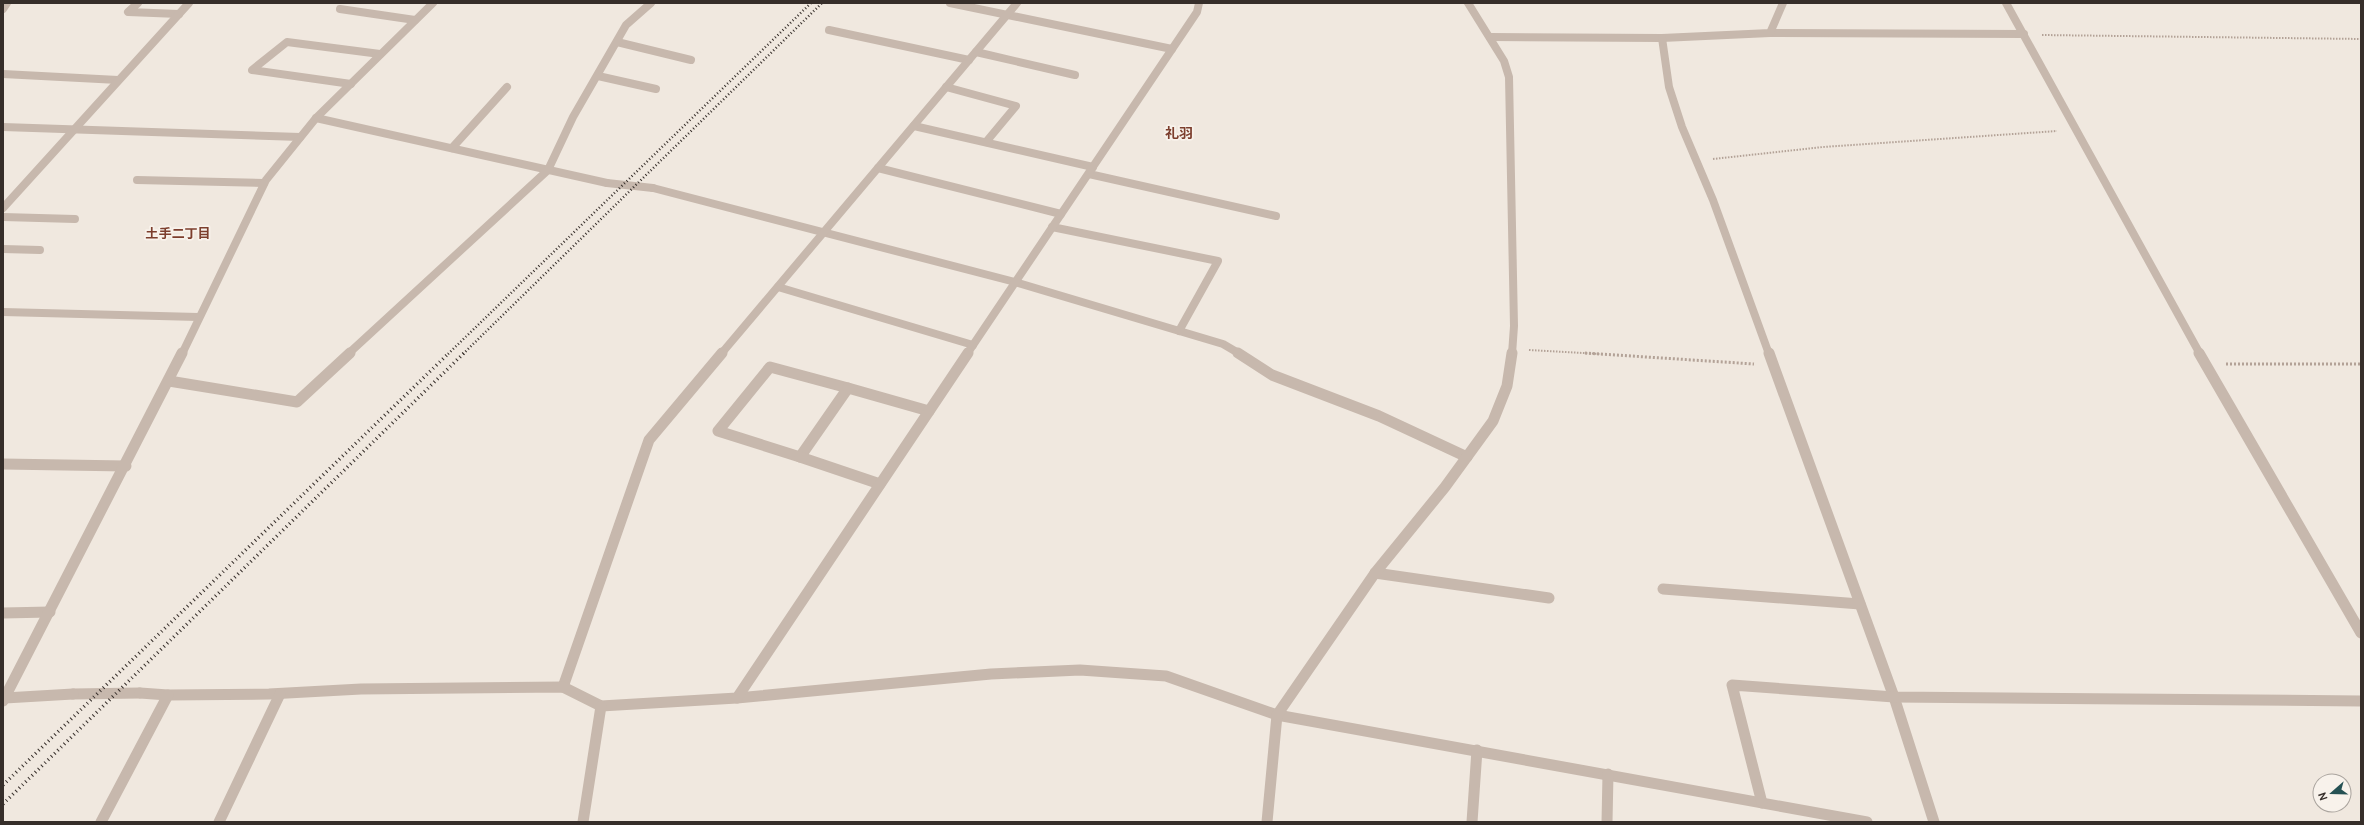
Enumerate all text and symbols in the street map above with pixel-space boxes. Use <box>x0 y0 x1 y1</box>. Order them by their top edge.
district label: 礼羽 <box>1165 124 1193 142</box>
district label: 土手二丁目 <box>145 225 211 241</box>
north arrow <box>2312 773 2352 813</box>
text: N <box>2315 790 2331 802</box>

